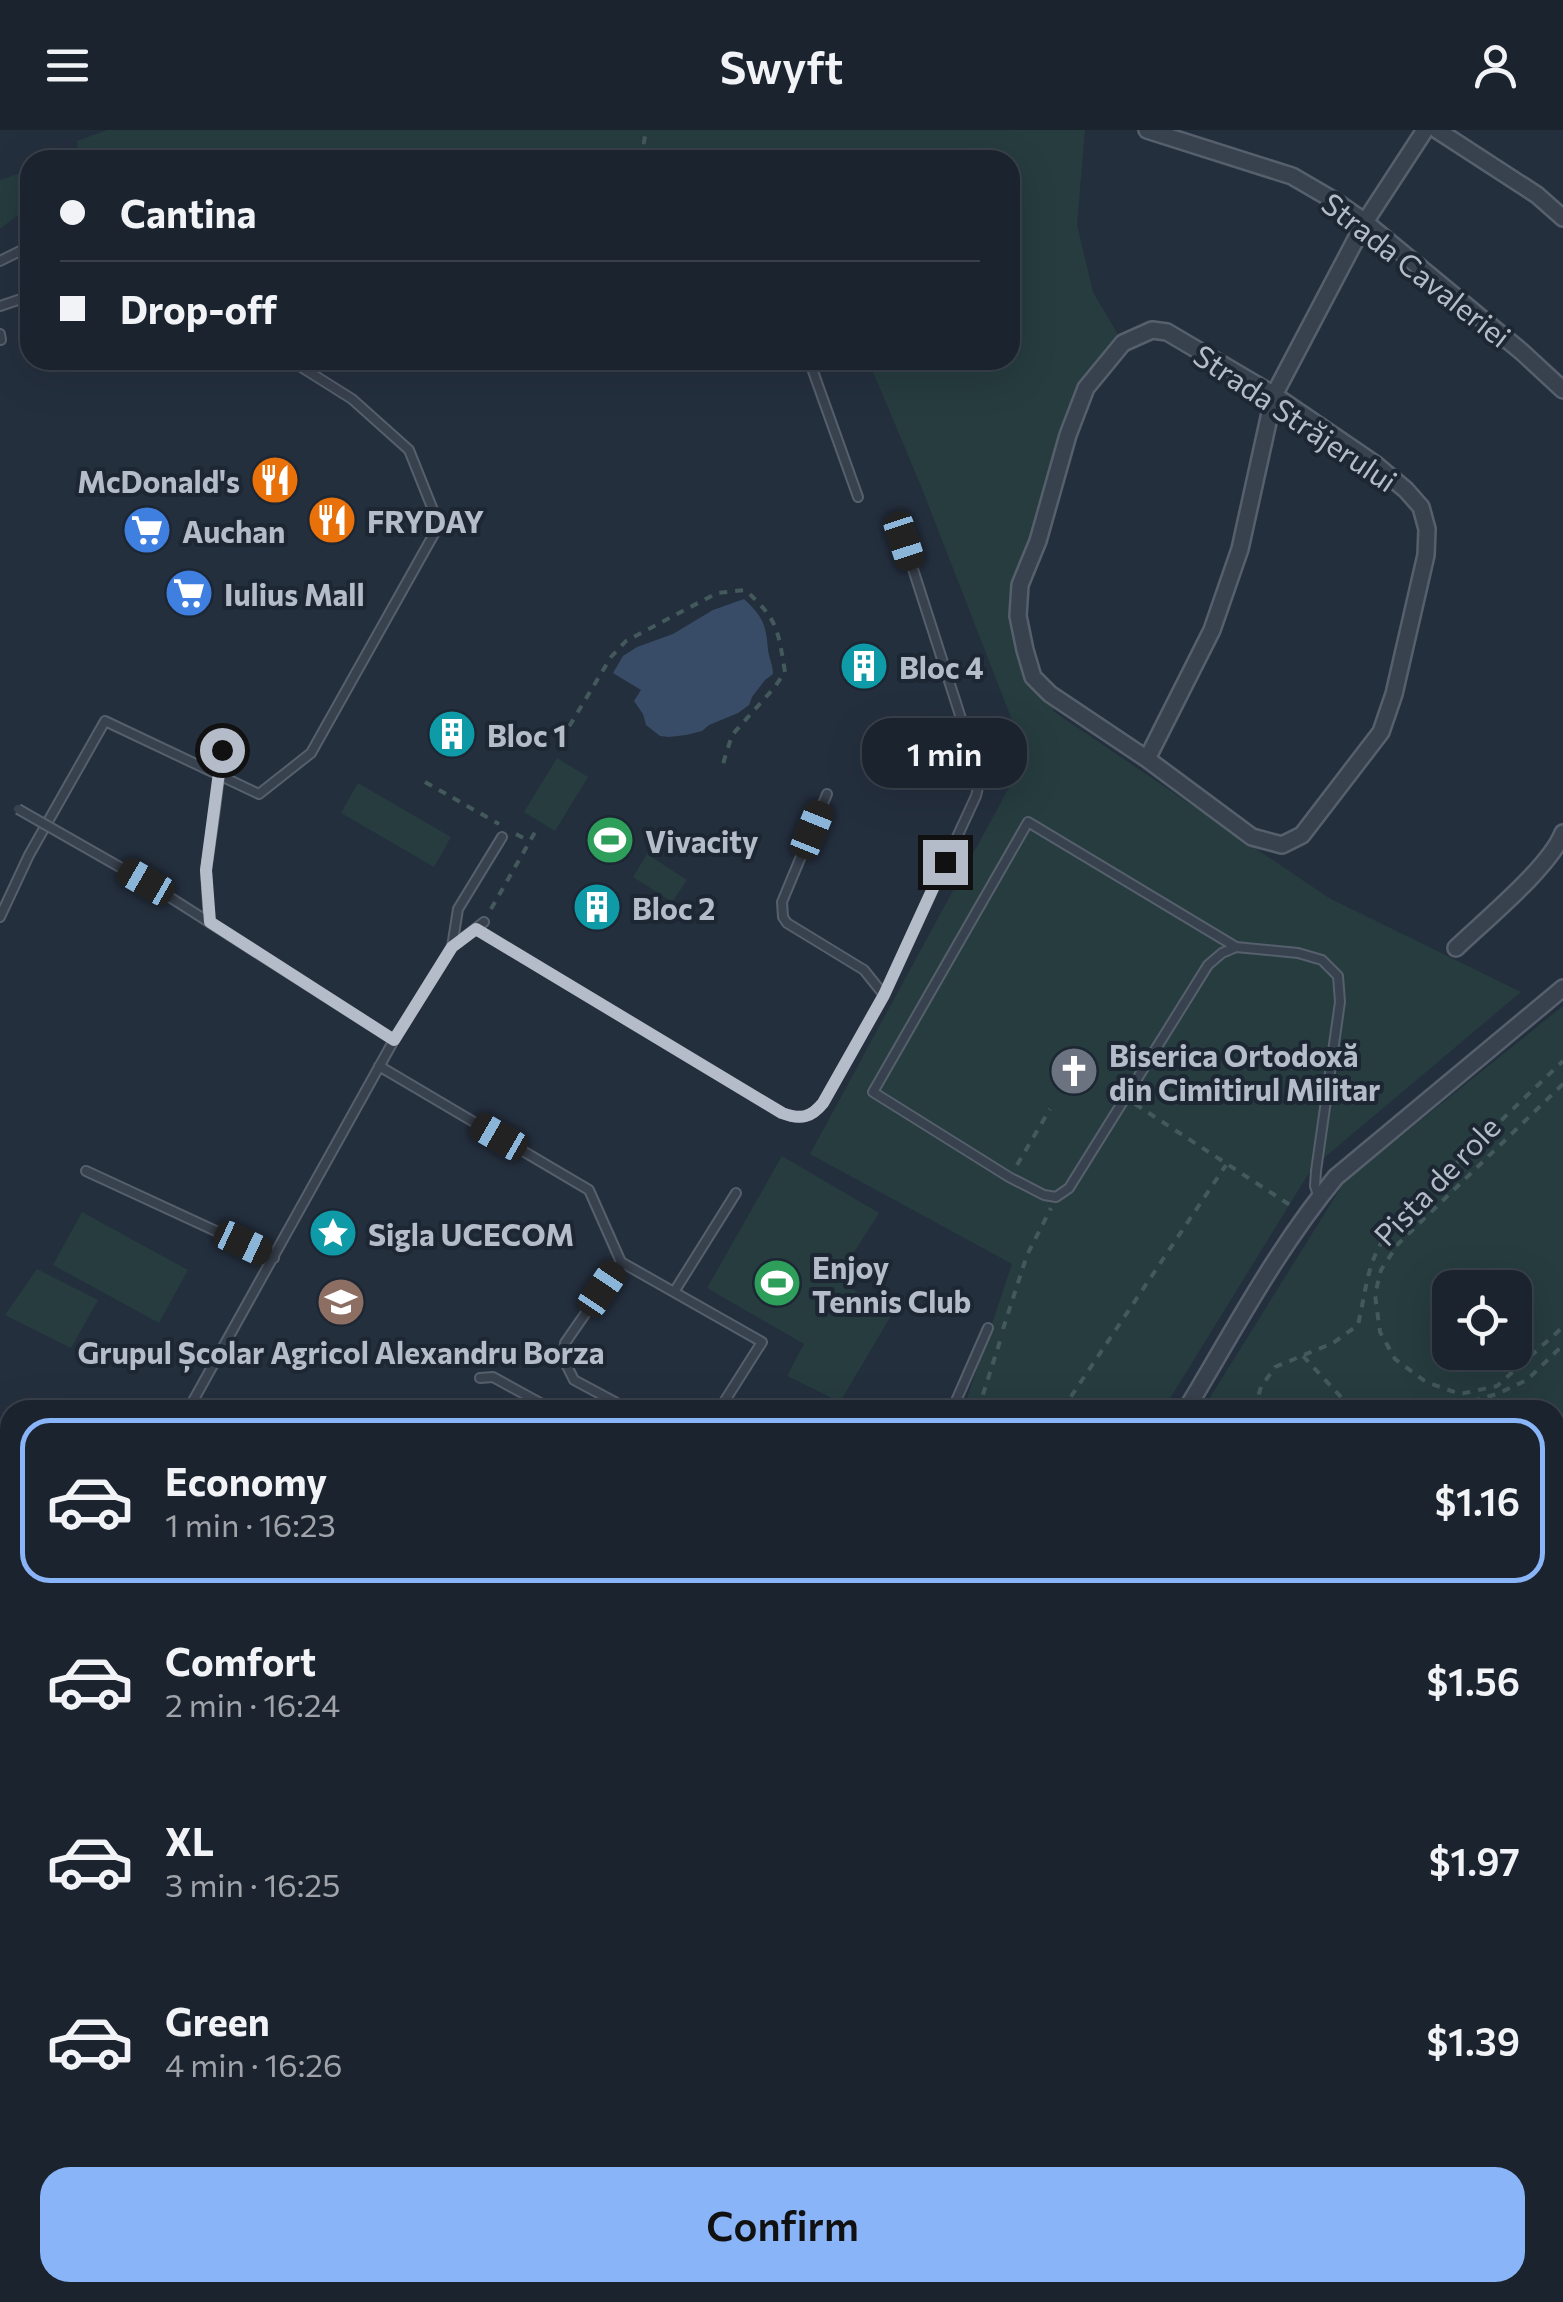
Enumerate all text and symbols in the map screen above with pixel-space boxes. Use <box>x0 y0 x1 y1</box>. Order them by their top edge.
icon: menu <box>40 38 95 93</box>
text: Swyft <box>720 38 843 93</box>
icon: person <box>1468 38 1523 93</box>
street label: Strada Cavaleriei <box>1315 184 1519 354</box>
text: Cantina <box>120 189 257 236</box>
text: Drop-off <box>120 285 277 332</box>
street label: Strada Străjerului <box>1187 335 1405 499</box>
restaurant icon: McDonald's <box>249 454 301 506</box>
place label: McDonald's <box>77 462 240 499</box>
restaurant icon: FRYDAY <box>306 494 358 546</box>
place label: FRYDAY <box>367 502 484 539</box>
supermarket icon: Auchan <box>121 504 173 556</box>
car <box>880 508 928 574</box>
place label: Auchan <box>182 512 285 549</box>
supermarket icon: Iulius Mall <box>163 567 215 619</box>
place label: Iulius Mall <box>224 575 365 612</box>
building icon: Bloc 4 <box>838 640 890 692</box>
place label: Bloc 4 <box>899 648 984 685</box>
building icon: Bloc 1 <box>426 708 478 760</box>
place label: Bloc 1 <box>487 716 567 753</box>
callout: 1 min <box>862 717 1028 787</box>
route start <box>200 728 245 773</box>
text: 1 min <box>907 733 982 773</box>
car <box>787 797 837 863</box>
sports icon: Vivacity <box>584 814 636 866</box>
place label: Vivacity <box>645 822 759 859</box>
route end <box>923 840 968 885</box>
car <box>113 854 179 910</box>
building icon: Bloc 2 <box>571 881 623 933</box>
place label: Bloc 2 <box>632 889 715 926</box>
place label: Biserica Ortodoxă din Cimitirul Militar <box>1109 1036 1380 1107</box>
church icon: Biserica Ortodoxă din Cimitirul Militar <box>1048 1045 1100 1097</box>
street label: Pista de role <box>1365 1108 1507 1252</box>
car <box>466 1109 532 1165</box>
place icon: Sigla UCECOM <box>307 1207 359 1259</box>
place label: Sigla UCECOM <box>368 1215 574 1252</box>
car <box>209 1217 277 1269</box>
place label: Enjoy Tennis Club <box>812 1248 971 1319</box>
car <box>573 1256 631 1322</box>
sports icon: Enjoy Tennis Club <box>751 1257 803 1309</box>
map controls <box>1432 1270 1532 1370</box>
button: locate <box>1432 1270 1532 1370</box>
school or university icon: Grupul Școlar Agricol Alexandru Borza <box>315 1276 367 1328</box>
place label: Grupul Școlar Agricol Alexandru Borza <box>78 1333 604 1373</box>
icon: car <box>45 1456 135 1546</box>
text: Economy <box>165 1457 327 1504</box>
text: $1.16 <box>1434 1477 1520 1524</box>
text: 1 min · 16:23 <box>165 1504 336 1544</box>
icon: car <box>45 1636 135 1726</box>
text: Comfort <box>165 1637 316 1684</box>
text: $1.56 <box>1426 1657 1520 1704</box>
text: 2 min · 16:24 <box>165 1684 340 1724</box>
icon: car <box>45 1816 135 1906</box>
text: XL <box>165 1817 214 1864</box>
text: $1.97 <box>1429 1837 1520 1884</box>
text: 3 min · 16:25 <box>165 1864 340 1904</box>
icon: car <box>45 1996 135 2086</box>
text: Green <box>165 1997 270 2044</box>
text: $1.39 <box>1426 2017 1520 2064</box>
text: 4 min · 16:26 <box>165 2044 342 2084</box>
button: Confirm <box>40 2167 1525 2282</box>

